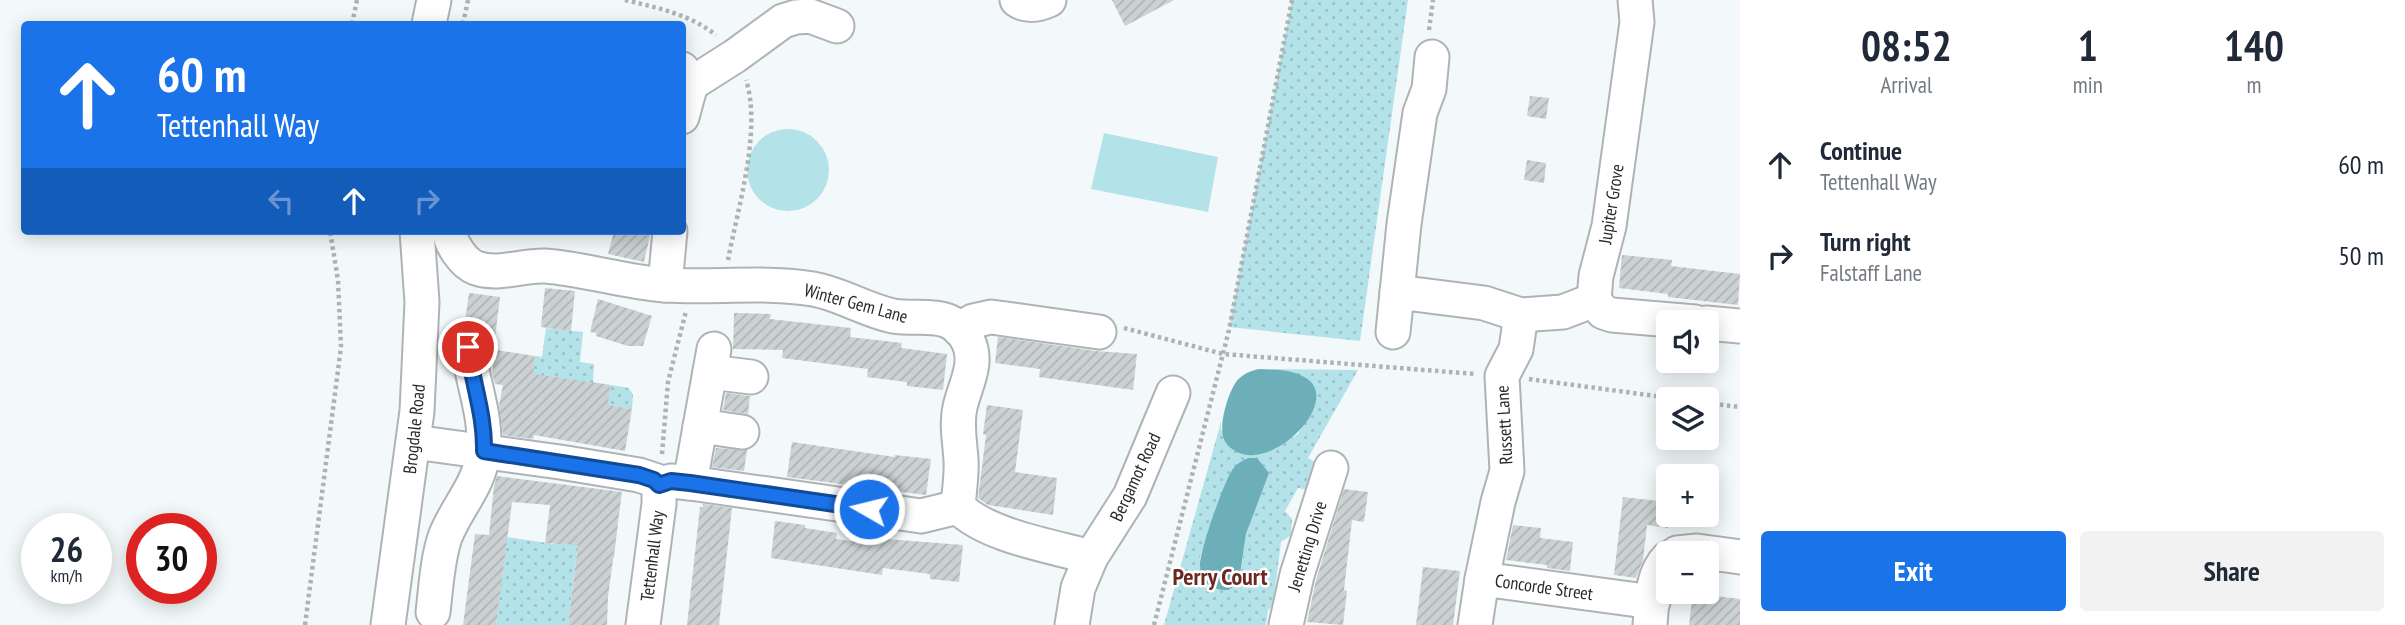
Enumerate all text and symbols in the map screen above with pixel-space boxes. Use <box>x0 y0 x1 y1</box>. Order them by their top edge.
text: 08:52 <box>1861 18 1952 73</box>
text: 1 <box>2078 18 2098 73</box>
text: 140 <box>2224 18 2284 73</box>
text: 60 m <box>157 42 246 106</box>
icon: ahead <box>42 49 133 140</box>
text: Arrival <box>1880 70 1932 99</box>
text: min <box>2073 70 2103 99</box>
text: m <box>2246 70 2261 99</box>
text: Tettenhall Way <box>157 104 319 146</box>
text: Continue <box>1820 134 1902 167</box>
icon: ahead <box>1761 146 1799 184</box>
text: 60 m <box>2338 148 2384 181</box>
street label: Jupiter Grove <box>1593 162 1629 247</box>
text: Tettenhall Way <box>1820 167 1937 196</box>
icon: left <box>262 182 300 220</box>
icon: ahead <box>335 182 373 220</box>
icon: right <box>408 182 446 220</box>
text: Turn right <box>1820 225 1911 258</box>
icon: right <box>1761 237 1799 275</box>
text: 50 m <box>2338 239 2384 272</box>
text: Falstaff Lane <box>1820 258 1922 287</box>
street label: Winter Gem Lane <box>802 278 910 328</box>
map controls <box>1656 310 1719 604</box>
button: sound <box>1656 310 1719 373</box>
pin <box>438 317 498 377</box>
icon: arrive <box>449 328 487 366</box>
street label: Brogdale Road <box>398 383 430 475</box>
street label: Russett Lane <box>1490 385 1518 465</box>
button: layers <box>1656 387 1719 450</box>
street label: Bergamot Road <box>1105 429 1165 525</box>
button: + <box>1656 464 1719 527</box>
position arrow <box>832 472 906 546</box>
street label: Jenetting Drive <box>1282 498 1332 595</box>
street label: Tettenhall Way <box>635 509 669 603</box>
speed limit sign: 30 <box>126 513 217 604</box>
text: 26 <box>50 526 83 572</box>
button: Exit <box>1761 531 2066 611</box>
button: Share <box>2080 531 2384 611</box>
button: − <box>1656 541 1719 604</box>
district label: Perry Court <box>1173 561 1267 592</box>
text: km/h <box>51 564 82 587</box>
street label: Concorde Street <box>1494 569 1594 605</box>

